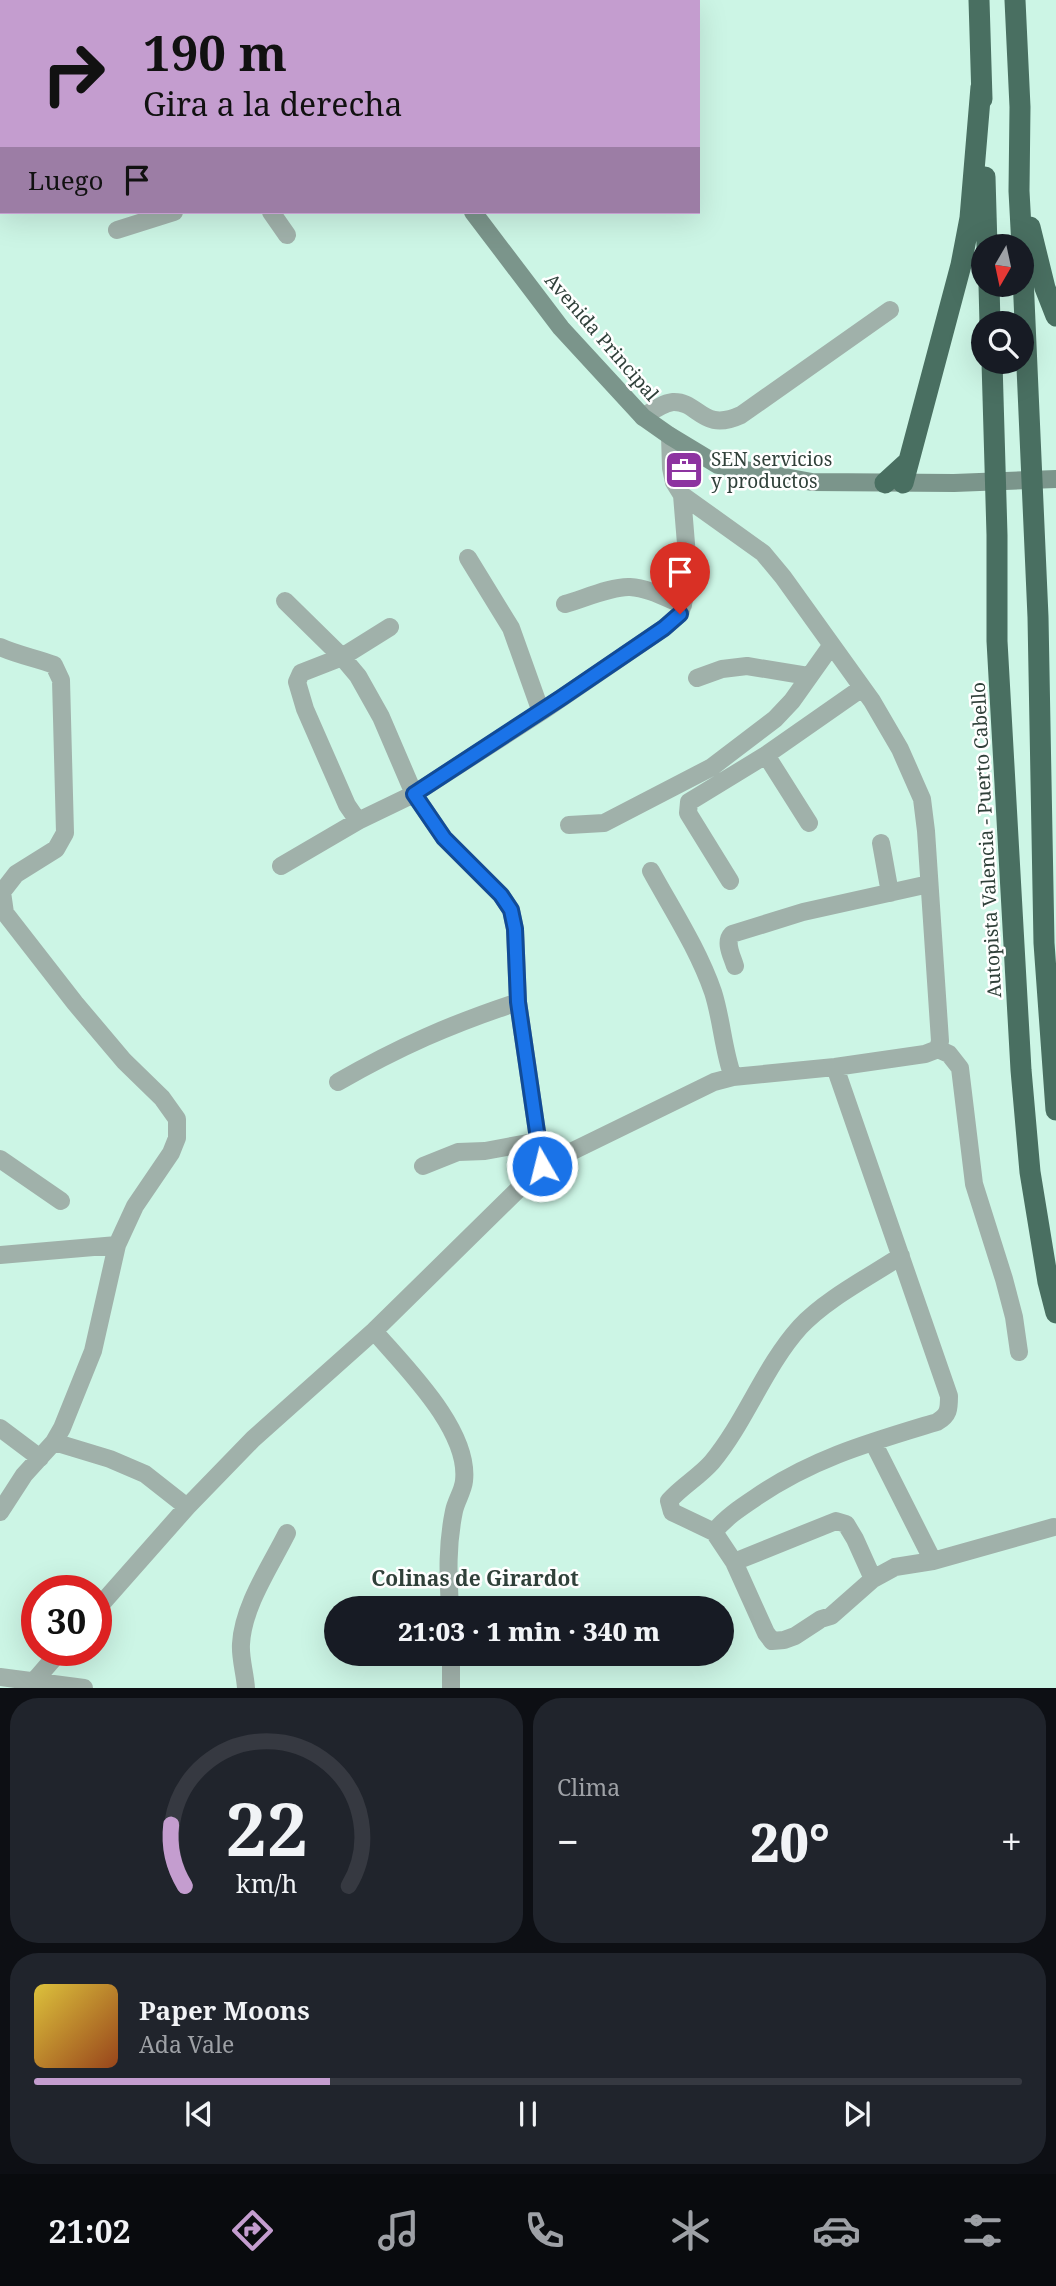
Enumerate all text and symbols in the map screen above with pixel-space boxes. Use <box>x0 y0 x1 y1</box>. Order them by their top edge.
text: 190 m <box>143 19 287 85</box>
icon: right <box>28 28 119 119</box>
text: Gira a la derecha <box>143 82 403 125</box>
icon: arrive <box>118 161 156 199</box>
text: Luego <box>28 162 104 198</box>
north arrow <box>971 234 1034 298</box>
map controls <box>971 234 1034 374</box>
street label: Avenida Principal <box>539 268 665 407</box>
button: search <box>971 311 1034 374</box>
place label: SEN servicios y productos <box>711 446 832 494</box>
office icon: SEN servicios y productos <box>663 449 705 491</box>
pin <box>650 542 710 614</box>
icon: arrive <box>661 553 699 591</box>
street label: Autopista Valencia - Puerto Cabello <box>965 681 1007 999</box>
position arrow <box>505 1129 579 1203</box>
district label: Colinas de Girardot <box>371 1564 579 1592</box>
speed limit sign: 30 <box>21 1575 112 1666</box>
text: 21:03 · 1 min · 340 m <box>398 1613 660 1649</box>
text: Clima <box>557 1771 620 1803</box>
text: 22 <box>225 1779 308 1878</box>
text: 20° <box>750 1806 830 1877</box>
text: − <box>557 1815 579 1867</box>
text: + <box>1001 1815 1022 1867</box>
text: km/h <box>236 1866 297 1900</box>
text: Paper Moons <box>139 1992 310 2028</box>
text: Ada Vale <box>139 2028 234 2060</box>
icon: previous <box>180 2095 218 2133</box>
icon: pause <box>509 2095 547 2133</box>
icon: next <box>838 2095 876 2133</box>
icon: directions <box>228 2206 277 2255</box>
icon: music <box>374 2206 423 2255</box>
icon: phone <box>520 2206 569 2255</box>
icon: climate <box>666 2206 715 2255</box>
icon: car <box>812 2206 861 2255</box>
icon: filters <box>958 2206 1007 2255</box>
text: 21:02 <box>49 2209 131 2252</box>

